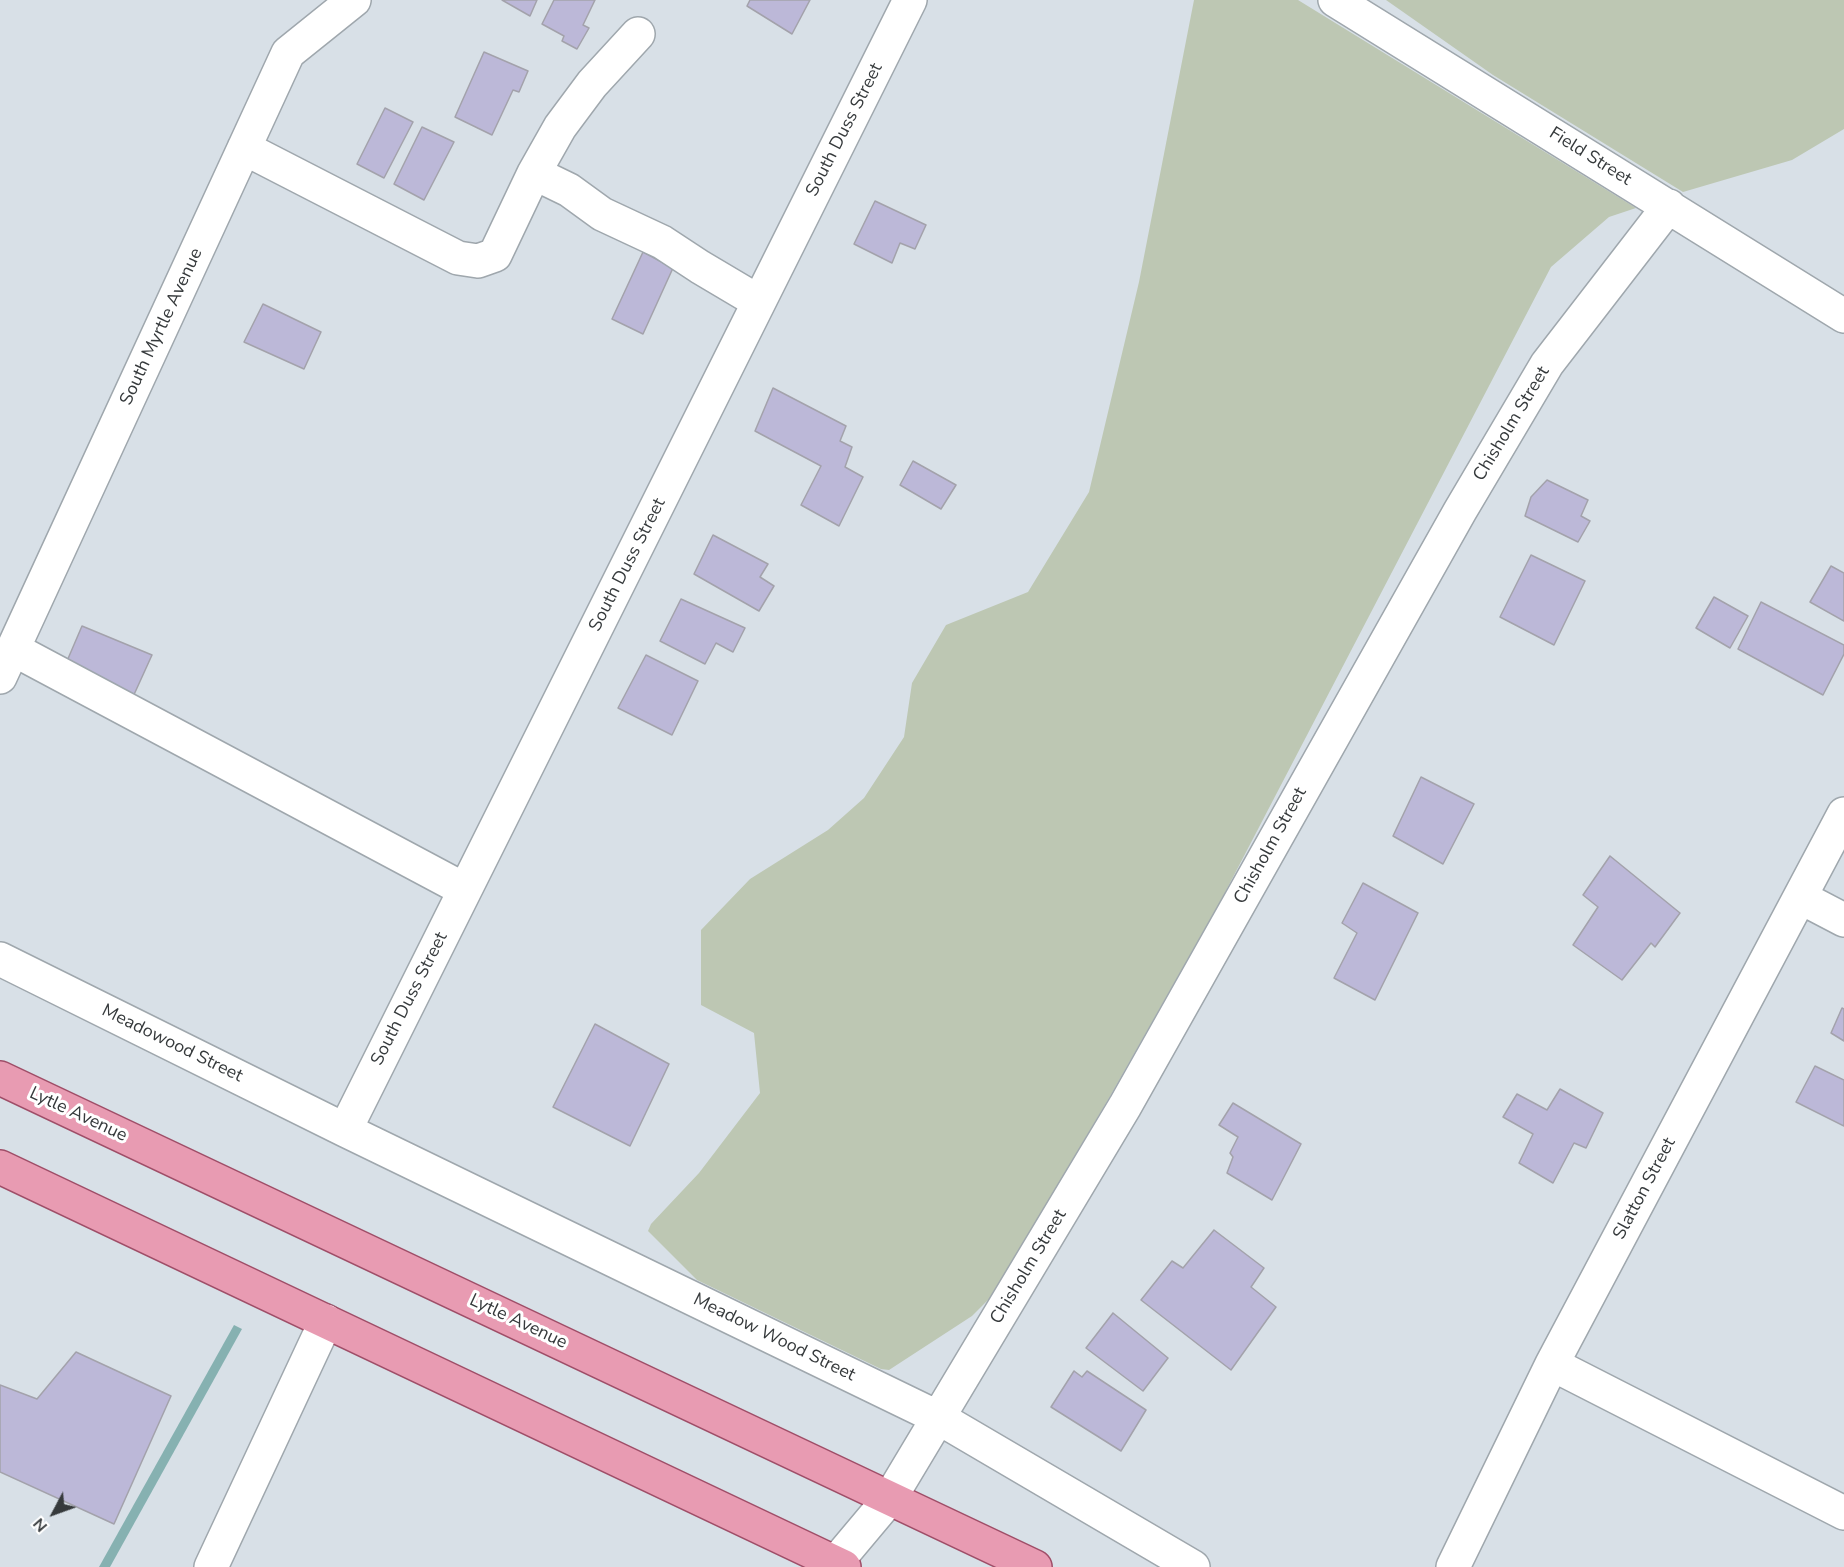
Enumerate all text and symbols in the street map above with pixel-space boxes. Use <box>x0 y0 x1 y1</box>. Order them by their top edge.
street label: South Duss Street <box>802 60 888 200</box>
street label: Field Street <box>1545 123 1635 191</box>
street label: South Myrtle Avenue <box>116 245 208 409</box>
street label: Chisholm Street <box>1469 363 1555 485</box>
street label: South Duss Street <box>585 495 671 635</box>
street label: Chisholm Street <box>1230 784 1312 908</box>
street label: South Duss Street <box>367 929 453 1069</box>
street label: Meadowood Street <box>98 1001 246 1087</box>
street label: Lytle Avenue <box>26 1083 130 1147</box>
street label: Slatton Street <box>1609 1134 1681 1244</box>
street label: Chisholm Street <box>986 1206 1072 1328</box>
street label: Meadow Wood Street <box>689 1289 859 1387</box>
street label: Lytle Avenue <box>466 1290 570 1354</box>
north arrow <box>24 1483 84 1543</box>
text: N <box>28 1513 53 1537</box>

